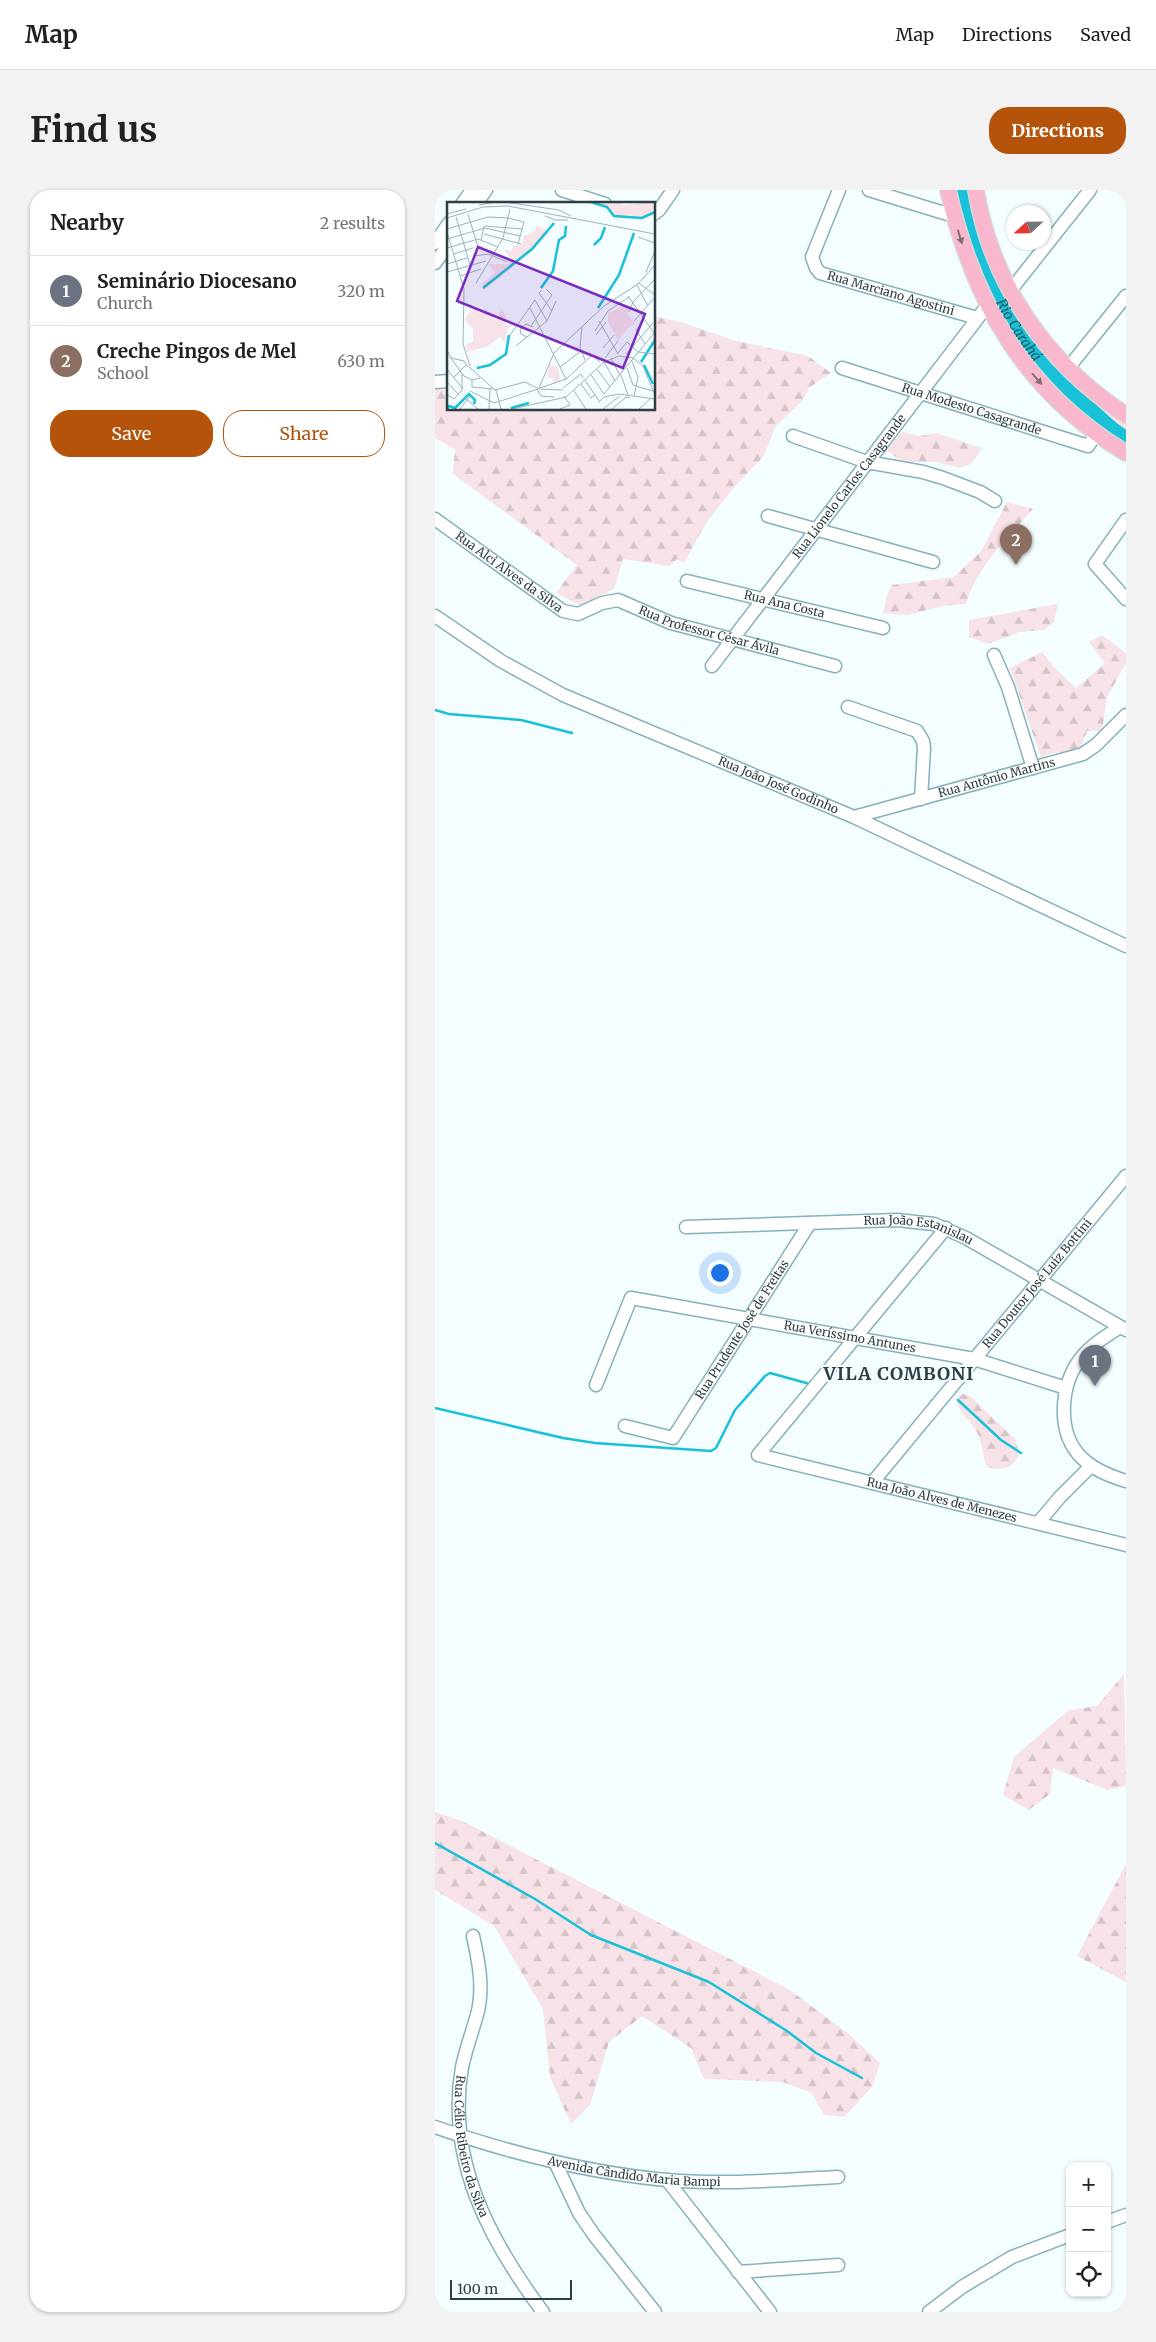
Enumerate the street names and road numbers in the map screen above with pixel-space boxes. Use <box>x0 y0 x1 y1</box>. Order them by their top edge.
street label: Rua Marciano Agostini <box>826 267 956 318</box>
street label: Rua Modesto Casagrande <box>900 379 1043 438</box>
street label: Rua Lionelo Carlos Casagrande <box>789 411 909 561</box>
street label: Rua Alci Alves da Silva <box>453 528 566 616</box>
street label: Rua Ana Costa <box>742 587 827 621</box>
street label: Rua Professor César Ávila <box>637 602 782 658</box>
street label: Rua João José Godinho <box>716 753 841 817</box>
street label: Rua Antônio Martins <box>936 754 1057 800</box>
street label: Rua João Estanislau <box>863 1212 977 1248</box>
street label: Rua Doutor José Luiz Bottini <box>979 1215 1095 1351</box>
street label: Rua Prudente José de Freitas <box>692 1257 792 1402</box>
street label: Rua Veríssimo Antunes <box>783 1317 917 1356</box>
street label: Rua João Alves de Menezes <box>865 1474 1019 1525</box>
street label: Rua Célio Ribeiro da Silva <box>452 2074 492 2220</box>
street label: Avenida Cândido Maria Bampi <box>545 2152 721 2189</box>

